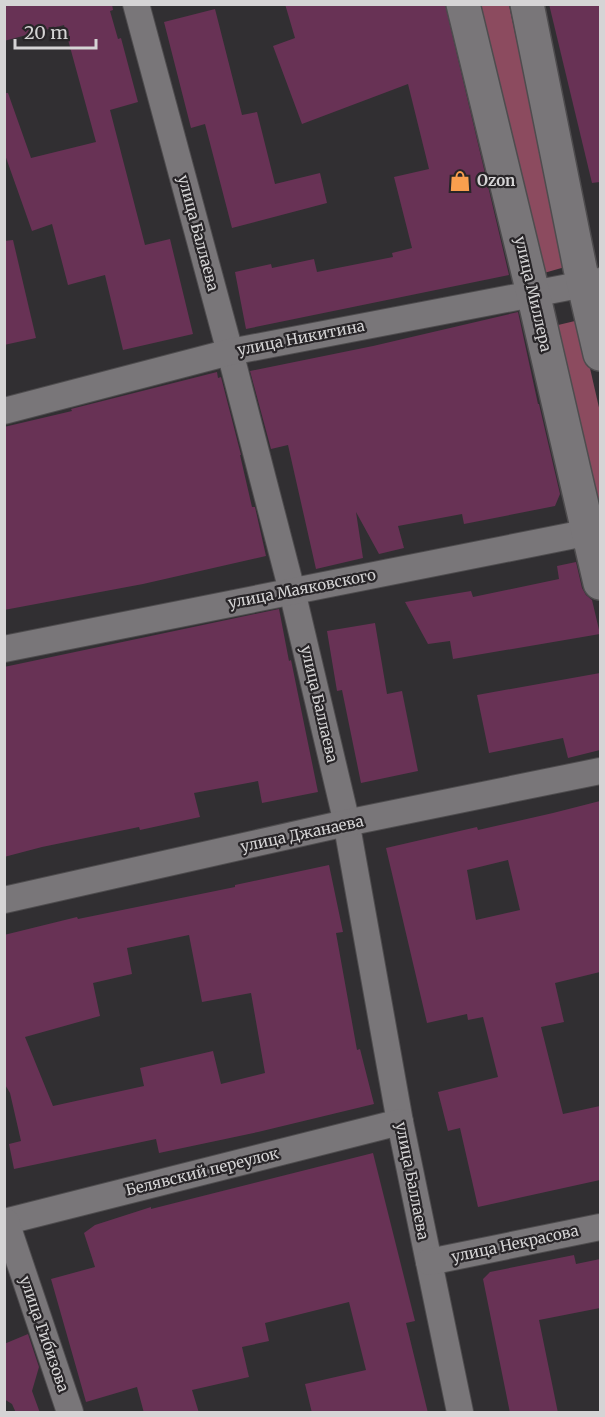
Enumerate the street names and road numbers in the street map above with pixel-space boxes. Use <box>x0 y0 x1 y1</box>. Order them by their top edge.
street label: улица Баллаева <box>174 173 223 293</box>
street label: улица Миллера <box>511 234 556 353</box>
street label: улица Никитина <box>236 316 366 359</box>
street label: улица Маяковского <box>226 565 378 612</box>
street label: улица Баллаева <box>297 644 342 764</box>
street label: улица Джанаева <box>239 811 365 856</box>
street label: улица Баллаева <box>392 1120 433 1241</box>
street label: Белявский переулок <box>123 1143 281 1200</box>
street label: улица Некрасова <box>450 1221 580 1266</box>
street label: улица Гибизова <box>16 1273 73 1394</box>

